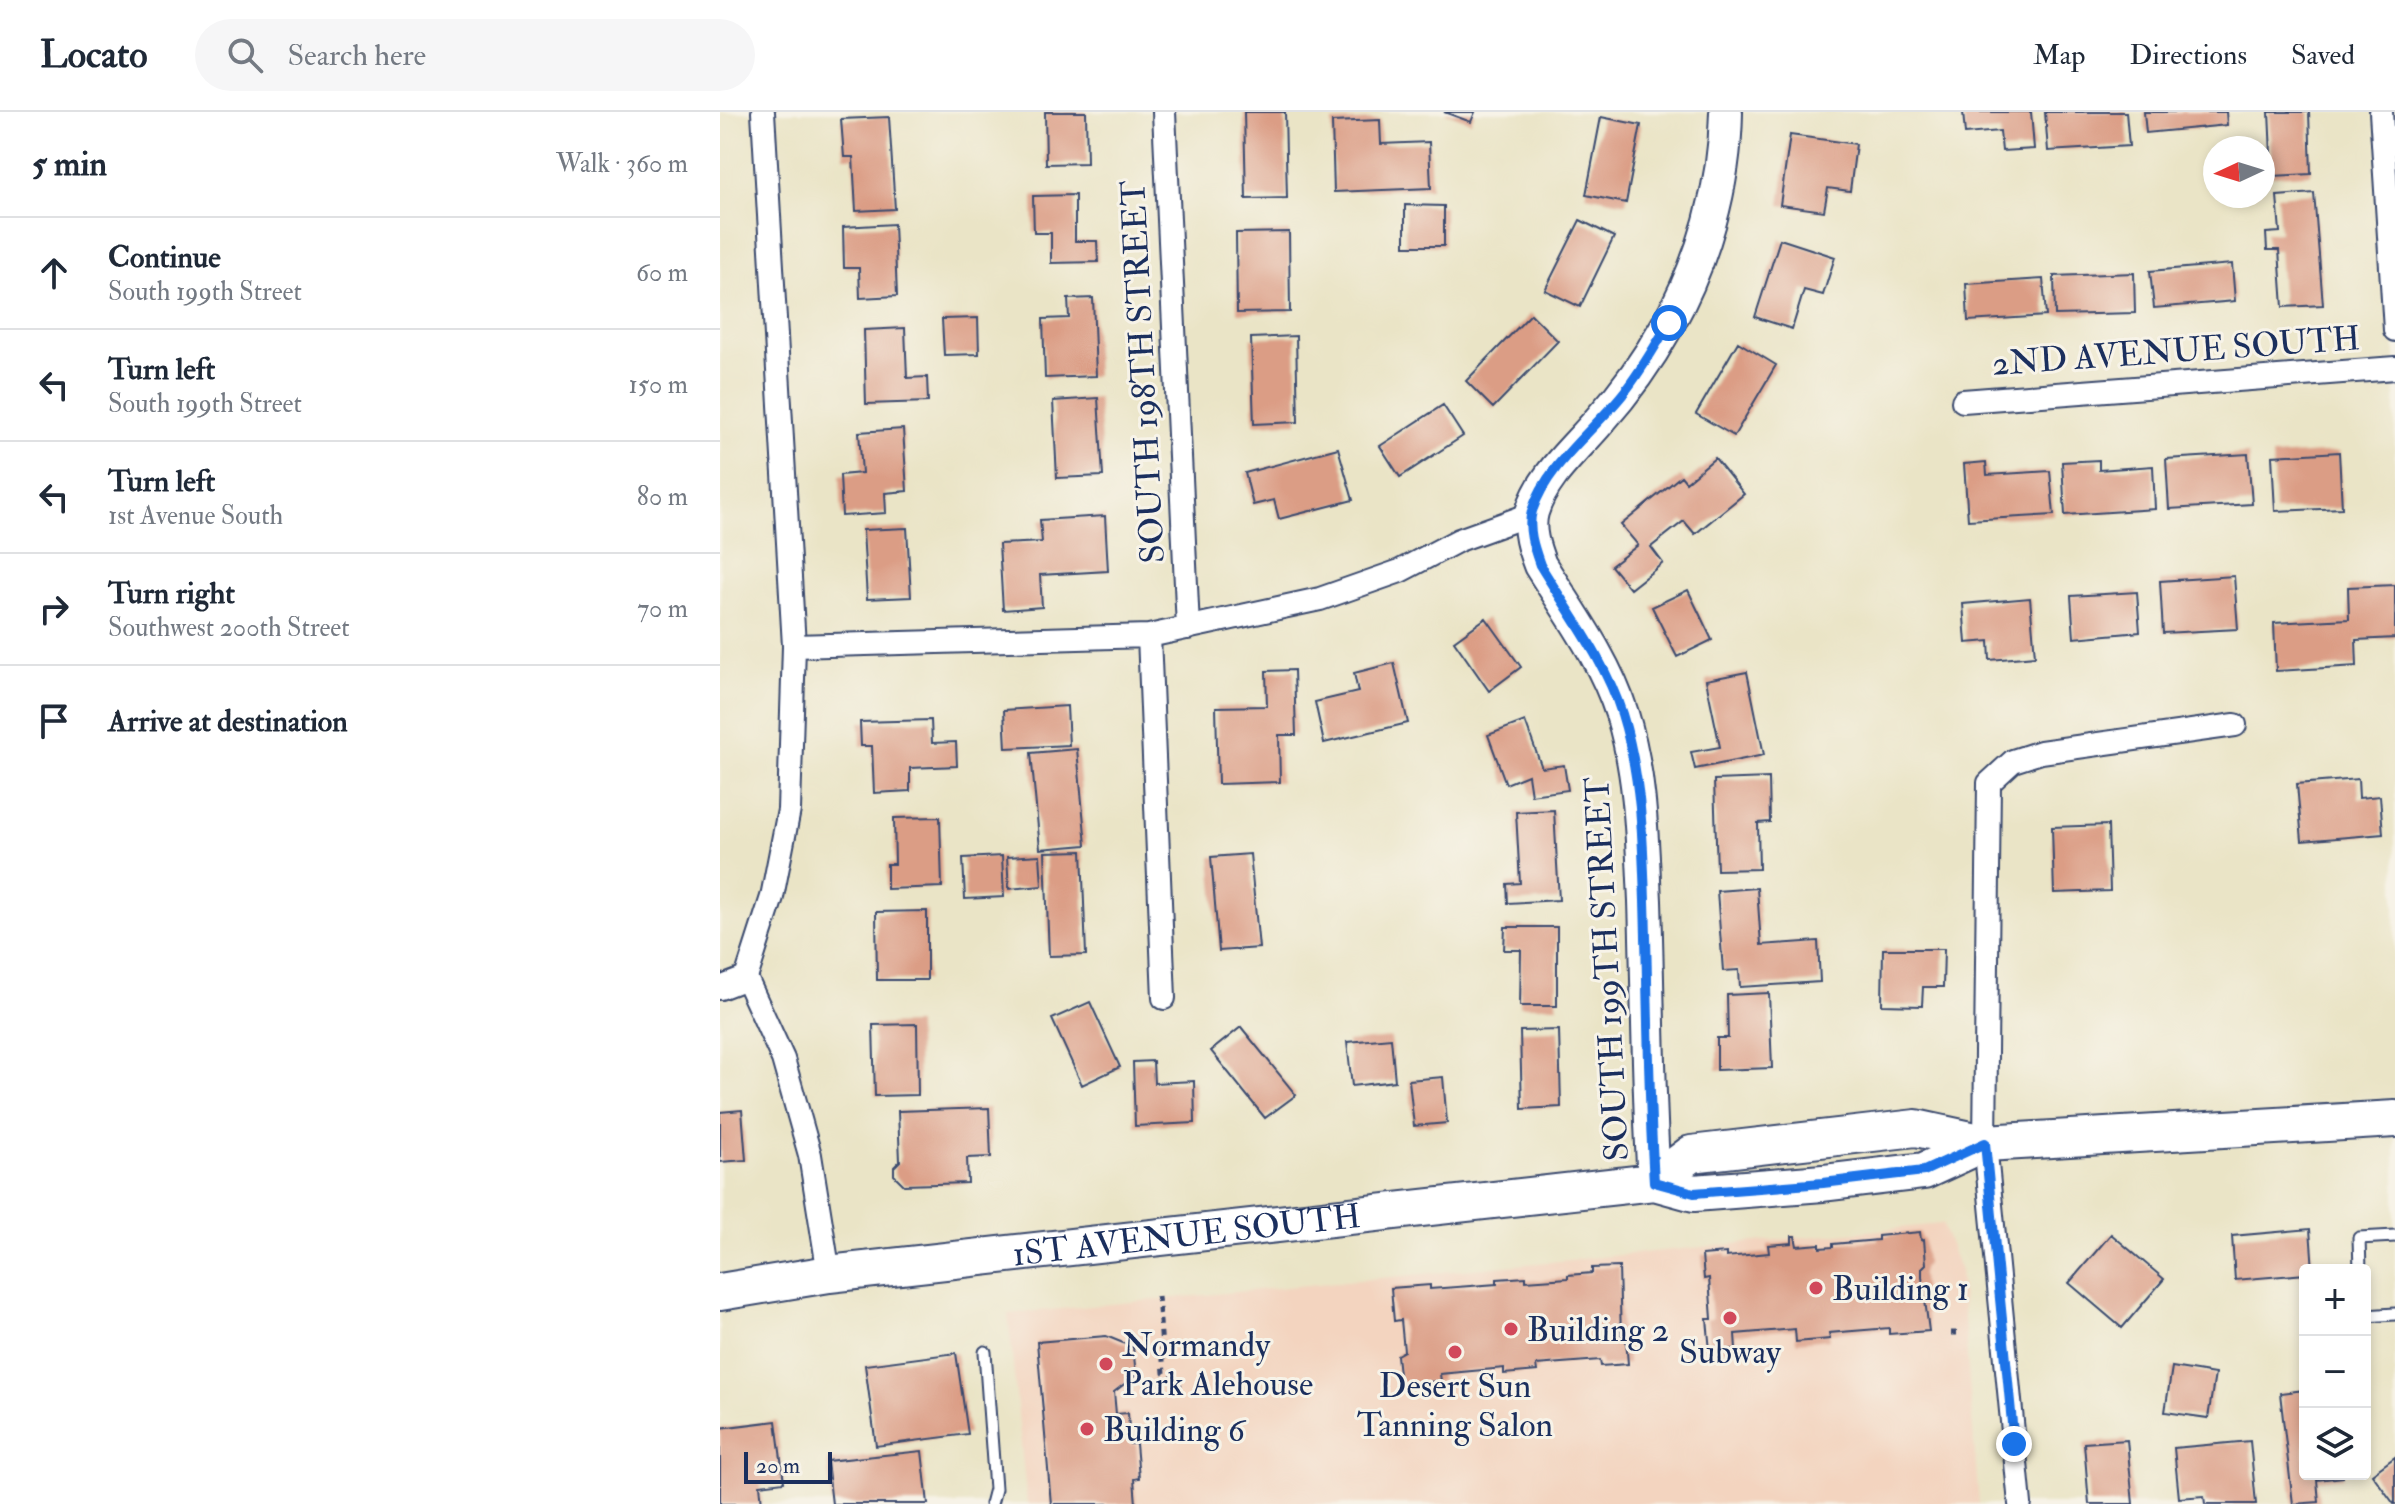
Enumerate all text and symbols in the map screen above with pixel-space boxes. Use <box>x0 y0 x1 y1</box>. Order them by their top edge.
search box <box>195 19 755 91</box>
text: Locato <box>40 31 147 79</box>
icon: search <box>223 33 267 77</box>
text: Search here <box>287 37 426 74</box>
text: Map <box>2033 38 2086 73</box>
text: Directions <box>2130 38 2247 73</box>
text: Saved <box>2291 38 2355 73</box>
north arrow <box>2203 136 2275 208</box>
text: 5 min <box>32 143 107 186</box>
text: Walk · 360 m <box>556 148 688 180</box>
street label: SOUTH 198TH STREET <box>1112 179 1175 565</box>
text: Continue <box>108 239 221 276</box>
icon: ahead <box>32 251 76 295</box>
text: 60 m <box>636 257 688 289</box>
text: South 199th Street <box>108 276 302 308</box>
route start <box>1651 305 1687 341</box>
street label: 2ND AVENUE SOUTH <box>1991 317 2362 386</box>
text: Turn left <box>108 351 215 388</box>
icon: left <box>32 363 76 407</box>
text: 150 m <box>629 369 688 401</box>
text: South 199th Street <box>108 388 302 420</box>
text: Turn left <box>108 463 215 500</box>
icon: left <box>32 475 76 519</box>
text: 80 m <box>637 481 688 513</box>
text: 1st Avenue South <box>108 500 283 532</box>
text: Turn right <box>108 575 235 612</box>
icon: right <box>32 587 76 631</box>
text: 70 m <box>637 593 688 625</box>
text: Southwest 200th Street <box>108 612 350 644</box>
icon: arrive <box>32 699 76 743</box>
text: Arrive at destination <box>108 703 348 740</box>
street label: SOUTH 199TH STREET <box>1576 776 1639 1162</box>
street label: 1ST AVENUE SOUTH <box>1010 1195 1363 1276</box>
map controls <box>2299 1264 2371 1480</box>
button: + <box>2299 1264 2371 1336</box>
place label: Building 1 <box>1832 1268 1969 1311</box>
marker: Building 1 <box>1807 1279 1825 1297</box>
place label: Building 2 <box>1527 1309 1669 1352</box>
marker: Subway <box>1721 1309 1739 1327</box>
marker: Building 2 <box>1502 1320 1520 1338</box>
place label: Normandy Park Alehouse <box>1122 1324 1313 1406</box>
place label: Subway <box>1679 1331 1782 1374</box>
button: − <box>2299 1336 2371 1408</box>
marker: Desert Sun Tanning Salon <box>1446 1343 1464 1361</box>
marker: Normandy Park Alehouse <box>1097 1355 1115 1373</box>
place label: Desert Sun Tanning Salon <box>1357 1365 1553 1447</box>
button: layers <box>2299 1408 2371 1480</box>
place label: Building 6 <box>1103 1409 1247 1452</box>
marker: Building 6 <box>1078 1420 1096 1438</box>
route end <box>1996 1426 2032 1462</box>
scale bar <box>744 1448 832 1484</box>
text: 20 m <box>756 1452 800 1480</box>

